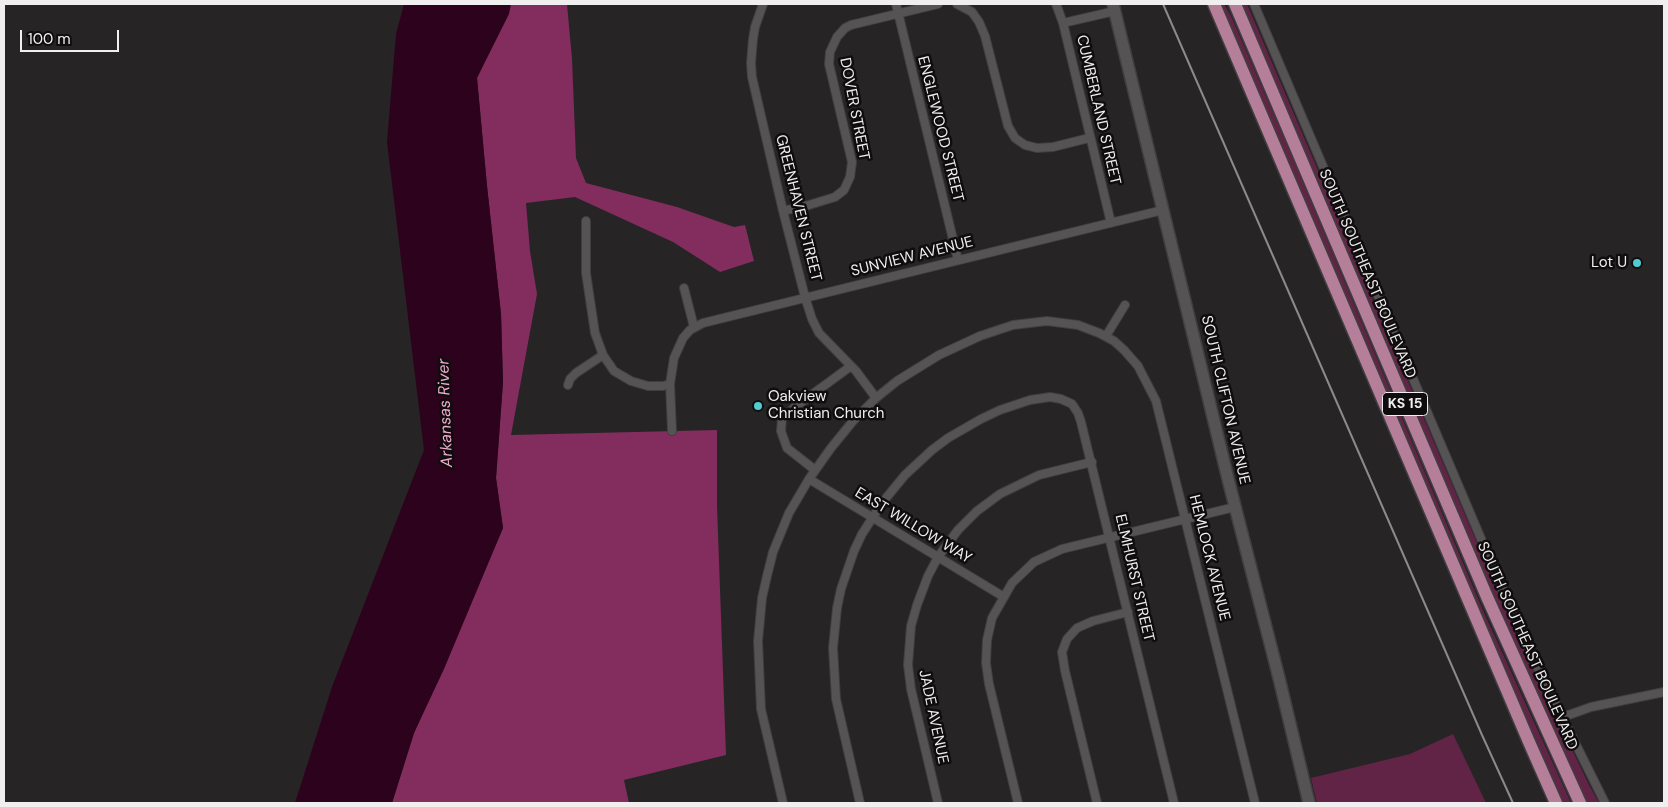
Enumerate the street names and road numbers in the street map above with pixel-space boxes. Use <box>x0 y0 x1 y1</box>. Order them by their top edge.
street label: CUMBERLAND STREET <box>1072 33 1124 187</box>
street label: ENGLEWOOD STREET <box>913 54 967 204</box>
street label: DOVER STREET <box>835 56 873 162</box>
street label: GREENHAVEN STREET <box>771 133 825 283</box>
street label: SOUTH SOUTHEAST BOULEVARD <box>1315 167 1419 381</box>
street label: SUNVIEW AVENUE <box>849 233 975 281</box>
street label: SOUTH CLIFTON AVENUE <box>1197 314 1253 486</box>
road number: KS 15 <box>1382 392 1428 416</box>
street label: EAST WILLOW WAY <box>851 484 975 568</box>
street label: HEMLOCK AVENUE <box>1185 493 1233 623</box>
street label: ELMHURST STREET <box>1111 513 1157 643</box>
street label: SOUTH SOUTHEAST BOULEVARD <box>1473 539 1581 753</box>
street label: JADE AVENUE <box>914 668 952 766</box>

